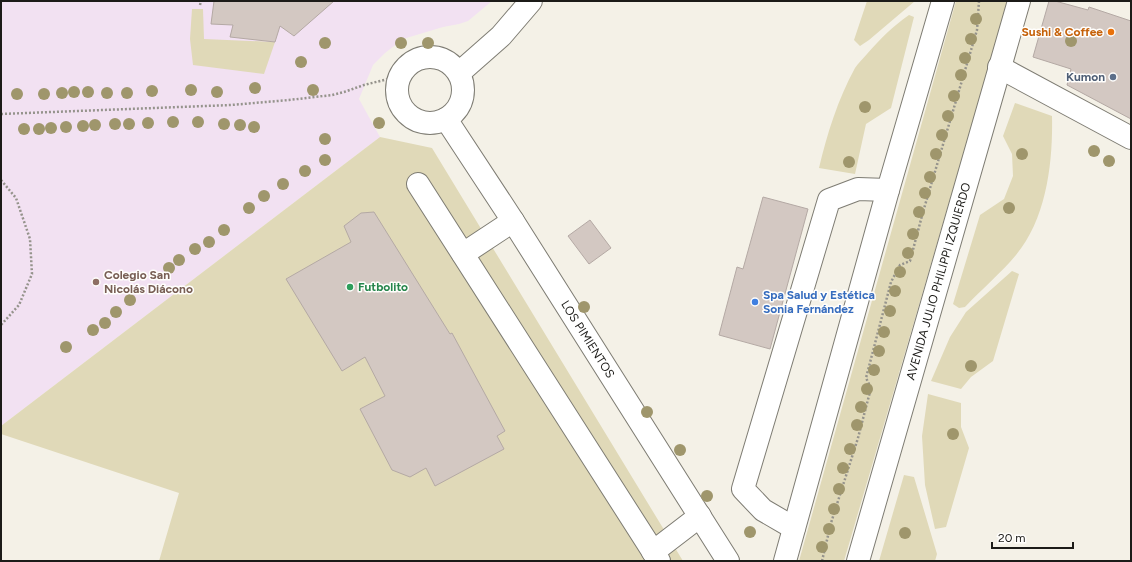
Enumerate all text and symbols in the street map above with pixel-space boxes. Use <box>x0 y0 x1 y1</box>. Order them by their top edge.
place label: Sushi & Coffee <box>1022 25 1103 39</box>
marker: Sushi & Coffee <box>1106 27 1116 37</box>
place label: Kumon <box>1066 70 1105 84</box>
marker: Kumon <box>1108 72 1118 82</box>
street label: AVENIDA JULIO PHILIPPI IZQUIERDO <box>903 181 973 382</box>
place label: Colegio San Nicolás Diácono <box>104 268 193 296</box>
marker: Colegio San Nicolás Diácono <box>91 277 101 287</box>
place label: Futbolito <box>358 280 408 294</box>
marker: Futbolito <box>345 282 355 292</box>
place label: Spa Salud y Estética Sonia Fernández <box>763 288 875 316</box>
marker: Spa Salud y Estética Sonia Fernández <box>750 297 760 307</box>
street label: LOS PIMIENTOS <box>558 298 618 381</box>
scale bar <box>992 524 1073 550</box>
text: 20 m <box>998 531 1026 545</box>

